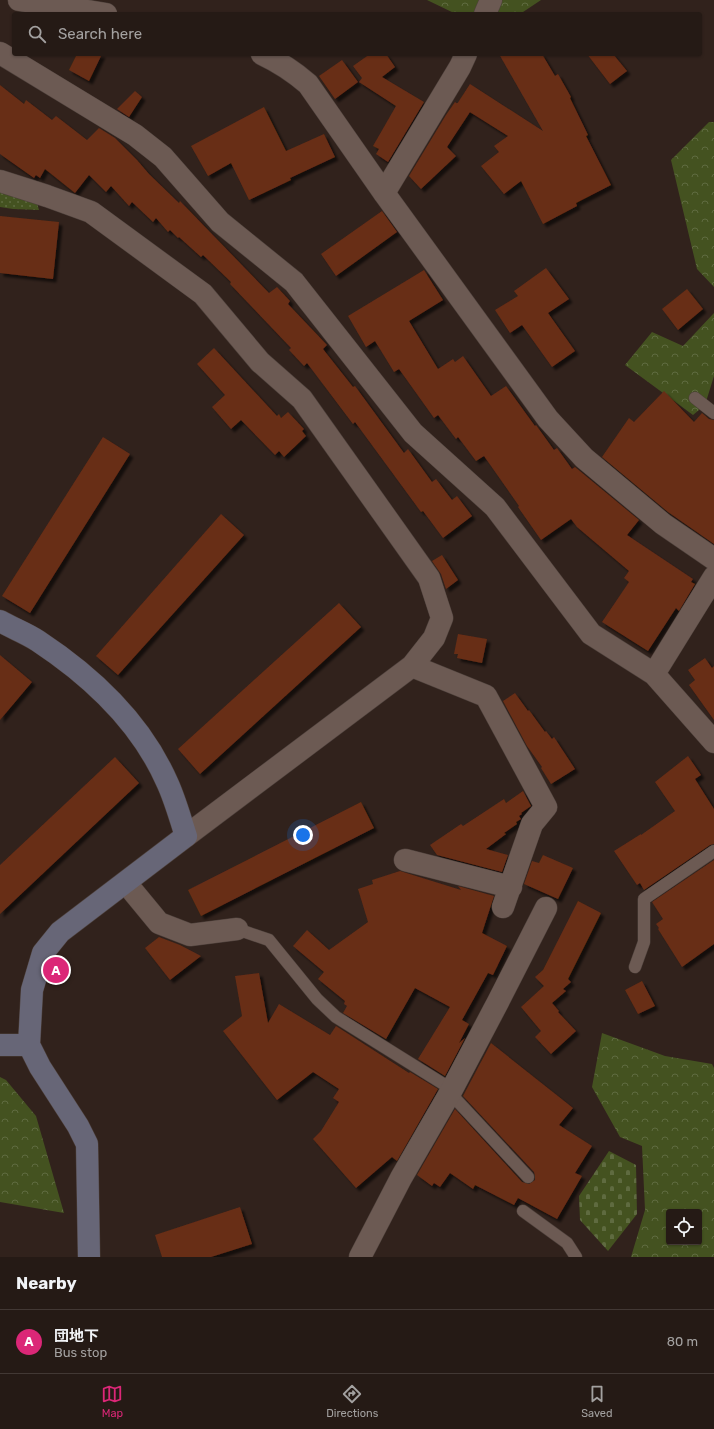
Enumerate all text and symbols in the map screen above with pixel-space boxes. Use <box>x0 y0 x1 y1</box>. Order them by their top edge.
search box <box>12 12 702 56</box>
icon: search <box>26 23 48 45</box>
text: Search here <box>58 25 142 43</box>
your location <box>293 825 313 845</box>
pin: A <box>43 955 69 985</box>
map controls <box>666 1209 702 1245</box>
button: locate <box>666 1209 702 1245</box>
text: Nearby <box>16 1273 77 1293</box>
text: 団地下 <box>54 1327 99 1345</box>
text: A <box>24 1334 34 1349</box>
text: 80 m <box>667 1334 698 1349</box>
text: Bus stop <box>54 1345 107 1360</box>
tab: Map <box>101 1383 123 1420</box>
tab: Directions <box>326 1383 378 1420</box>
tab: Saved <box>581 1383 613 1420</box>

